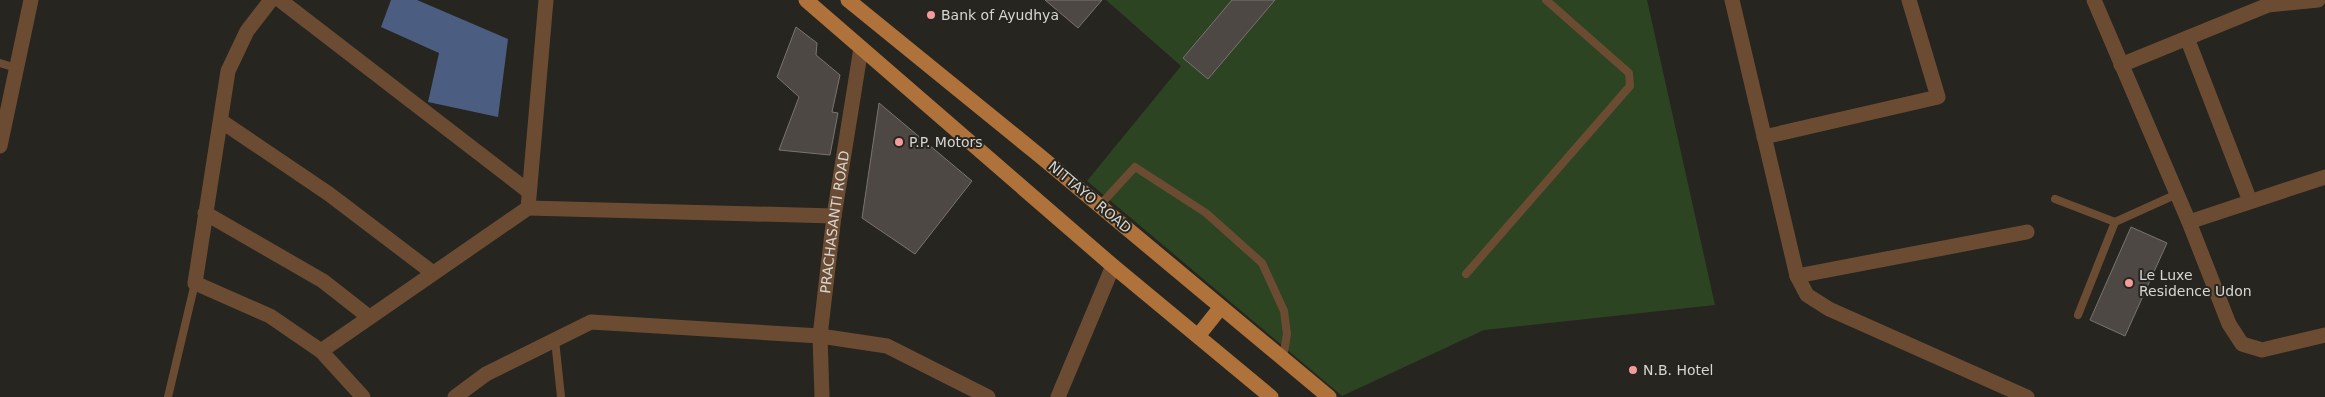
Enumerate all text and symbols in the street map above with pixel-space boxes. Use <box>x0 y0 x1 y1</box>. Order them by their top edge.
place label: Bank of Ayudhya <box>941 7 1059 23</box>
marker: Bank of Ayudhya <box>925 9 937 21</box>
place label: P.P. Motors <box>909 134 983 150</box>
marker: P.P. Motors <box>893 136 905 148</box>
street label: PRACHASANTI ROAD <box>817 149 852 294</box>
street label: NITTAYO ROAD <box>1045 158 1135 236</box>
place label: Le Luxe Residence Udon <box>2139 267 2252 299</box>
marker: Le Luxe Residence Udon <box>2123 277 2135 289</box>
place label: N.B. Hotel <box>1643 362 1714 378</box>
marker: N.B. Hotel <box>1627 364 1639 376</box>

